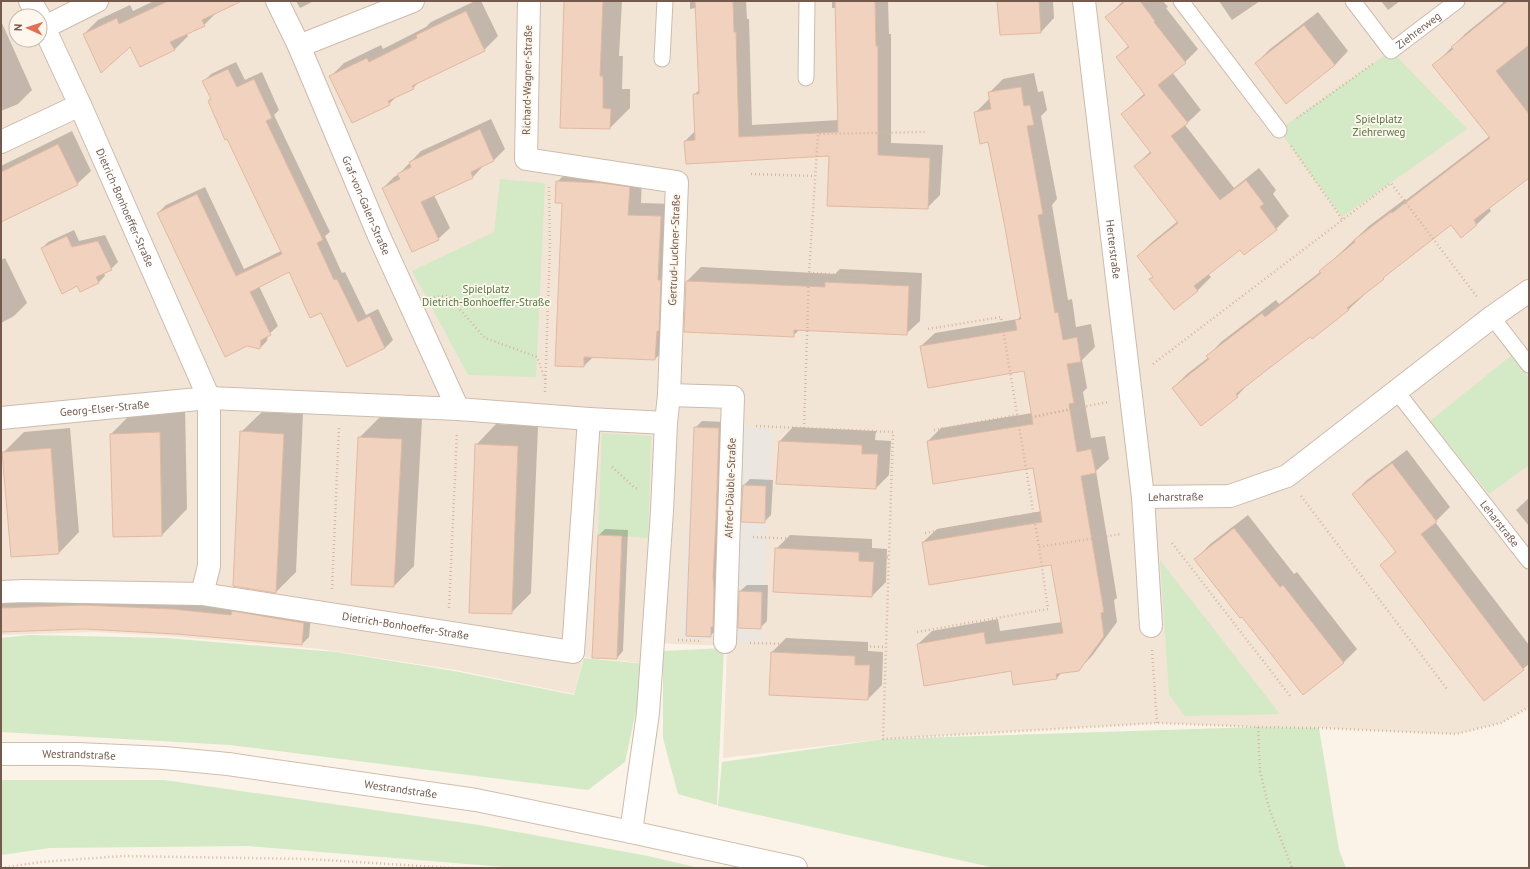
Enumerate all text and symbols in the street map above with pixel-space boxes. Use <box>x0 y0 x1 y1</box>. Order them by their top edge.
north arrow <box>8 8 48 48</box>
street label: Ziehrerweg <box>1393 9 1444 52</box>
text: N <box>11 23 25 31</box>
street label: Richard-Wagner-Straße <box>519 25 535 135</box>
park label: Spielplatz Ziehrerweg <box>1353 112 1406 139</box>
street label: Dietrich-Bonhoeffer-Straße <box>93 146 158 269</box>
street label: Graf-von-Galen-Straße <box>339 154 394 257</box>
street label: Gertrud-Luckner-Straße <box>665 194 683 306</box>
street label: Herterstraße <box>1103 219 1124 280</box>
park label: Spielplatz Dietrich-Bonhoeffer-Straße <box>422 282 550 309</box>
street label: Georg-Elser-Straße <box>59 397 150 419</box>
street label: Alfred-Däuble-Straße <box>721 437 739 538</box>
street label: Leharstraße <box>1148 489 1204 504</box>
street label: Leharstraße <box>1477 497 1523 550</box>
street label: Dietrich-Bonhoeffer-Straße <box>341 609 470 643</box>
street label: Westrandstraße <box>42 747 116 763</box>
street label: Westrandstraße <box>363 777 439 801</box>

